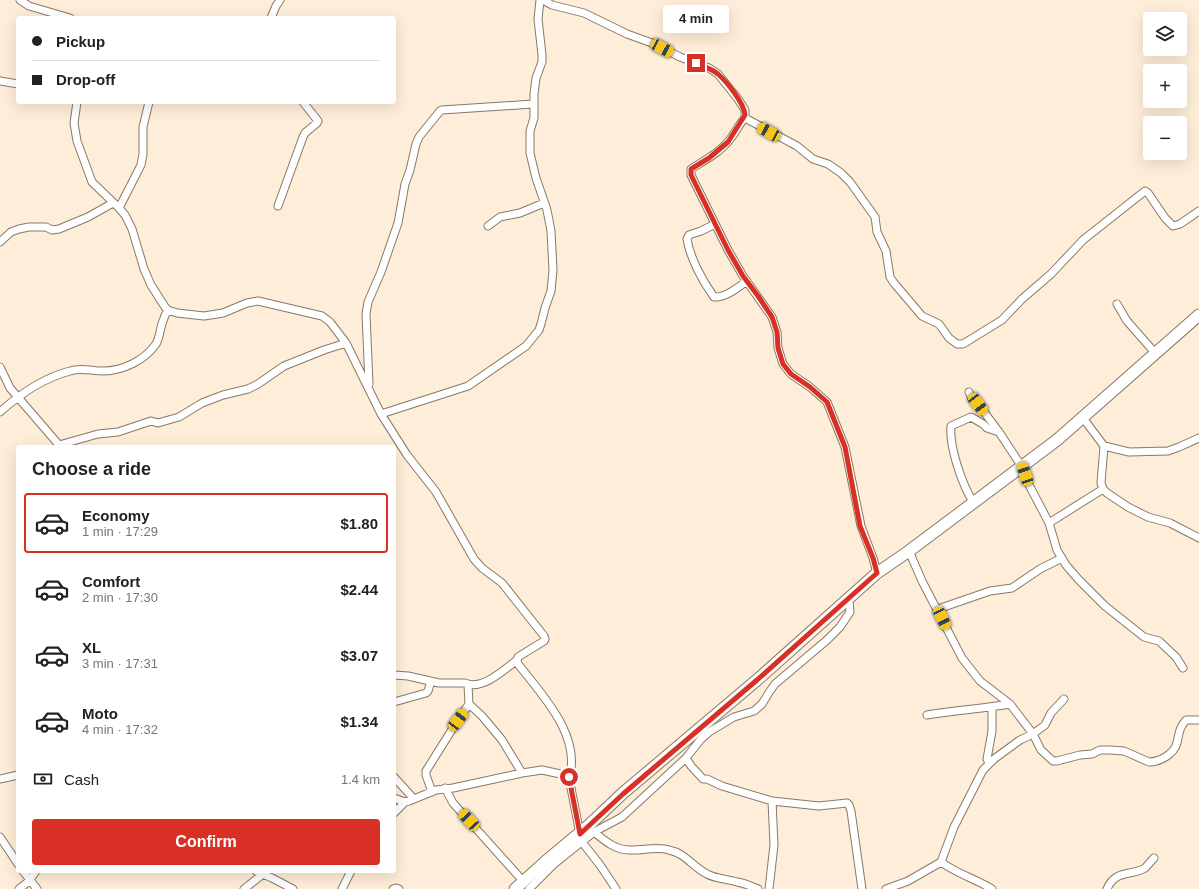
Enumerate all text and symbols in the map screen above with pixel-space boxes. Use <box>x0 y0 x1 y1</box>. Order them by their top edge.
callout: 4 min <box>663 5 729 33</box>
text: 4 min <box>679 11 713 26</box>
map controls <box>1143 12 1187 160</box>
button: layers <box>1143 12 1187 56</box>
text: Pickup <box>56 33 105 50</box>
car <box>649 37 675 59</box>
route end <box>687 54 705 72</box>
button: + <box>1143 64 1187 108</box>
text: Drop-off <box>56 71 115 88</box>
button: − <box>1143 116 1187 160</box>
car <box>756 121 782 143</box>
car <box>966 391 990 417</box>
text: Choose a ride <box>32 459 151 479</box>
car <box>1015 461 1035 487</box>
icon: car <box>34 505 70 541</box>
text: Economy <box>82 507 150 524</box>
text: $1.80 <box>340 515 378 532</box>
text: 1 min · 17:29 <box>82 524 158 539</box>
icon: car <box>34 571 70 607</box>
text: Comfort <box>82 573 140 590</box>
text: $2.44 <box>340 581 378 598</box>
text: 2 min · 17:30 <box>82 590 158 605</box>
car <box>931 605 953 631</box>
icon: car <box>34 637 70 673</box>
text: XL <box>82 639 101 656</box>
text: $3.07 <box>340 647 378 664</box>
text: 3 min · 17:31 <box>82 656 158 671</box>
icon: car <box>34 703 70 739</box>
text: Moto <box>82 705 118 722</box>
car <box>446 707 470 733</box>
text: $1.34 <box>340 713 378 730</box>
text: 4 min · 17:32 <box>82 722 158 737</box>
icon: cash <box>32 768 54 790</box>
route start <box>560 768 578 786</box>
text: Cash <box>64 771 99 788</box>
text: 1.4 km <box>341 772 380 787</box>
car <box>456 807 482 833</box>
button: Confirm <box>32 819 380 865</box>

